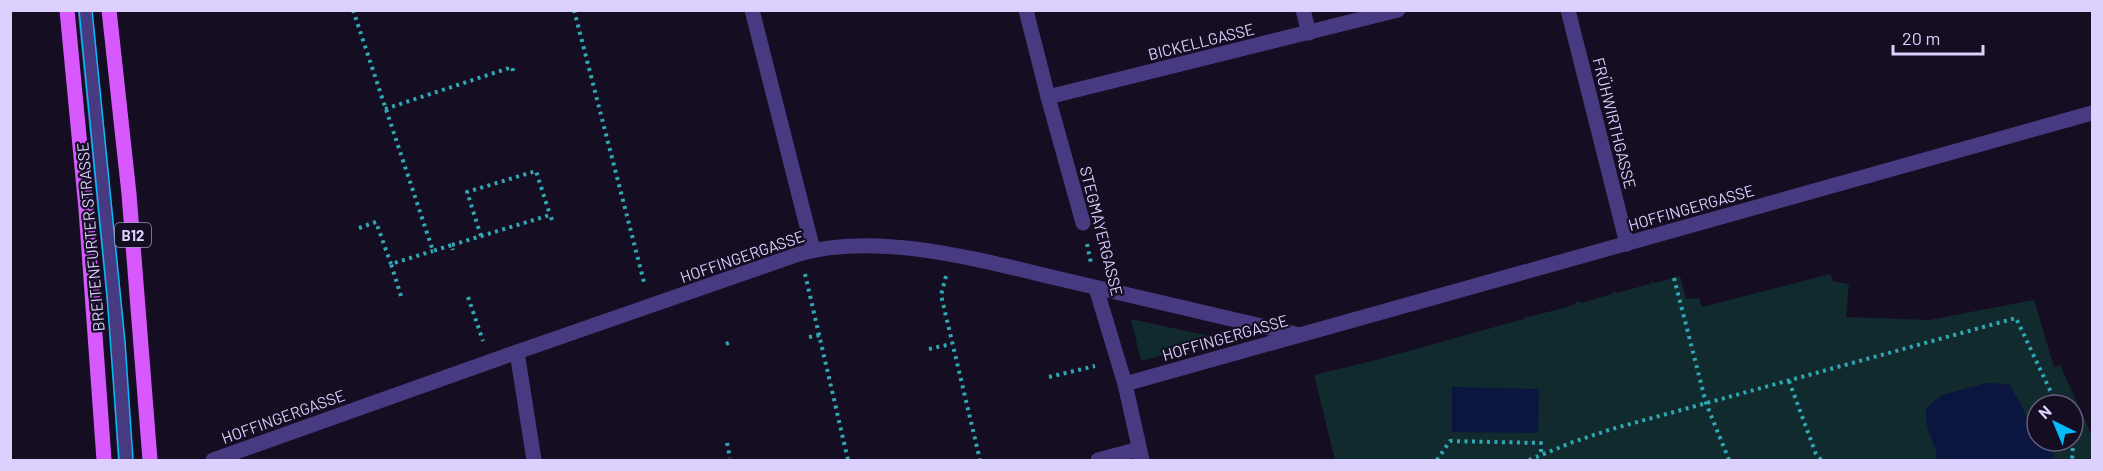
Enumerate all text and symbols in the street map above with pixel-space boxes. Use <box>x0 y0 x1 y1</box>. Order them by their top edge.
scale bar <box>1893 18 1983 56</box>
street label: BICKELLGASSE <box>1146 19 1256 63</box>
text: 20 m <box>1902 27 1940 49</box>
street label: FRÜHWIRTHGASSE <box>1590 55 1640 191</box>
street label: BREITENFURTER STRASSE <box>72 142 108 332</box>
street label: STEGMAYERGASSE <box>1077 164 1127 298</box>
street label: HOFFINGERGASSE <box>1626 180 1756 234</box>
road number: B12 <box>115 223 151 247</box>
street label: HOFFINGERGASSE <box>677 226 807 286</box>
street label: HOFFINGERGASSE <box>1160 310 1290 364</box>
street label: HOFFINGERGASSE <box>219 385 347 447</box>
north arrow <box>2025 393 2085 453</box>
text: N <box>2034 401 2055 422</box>

